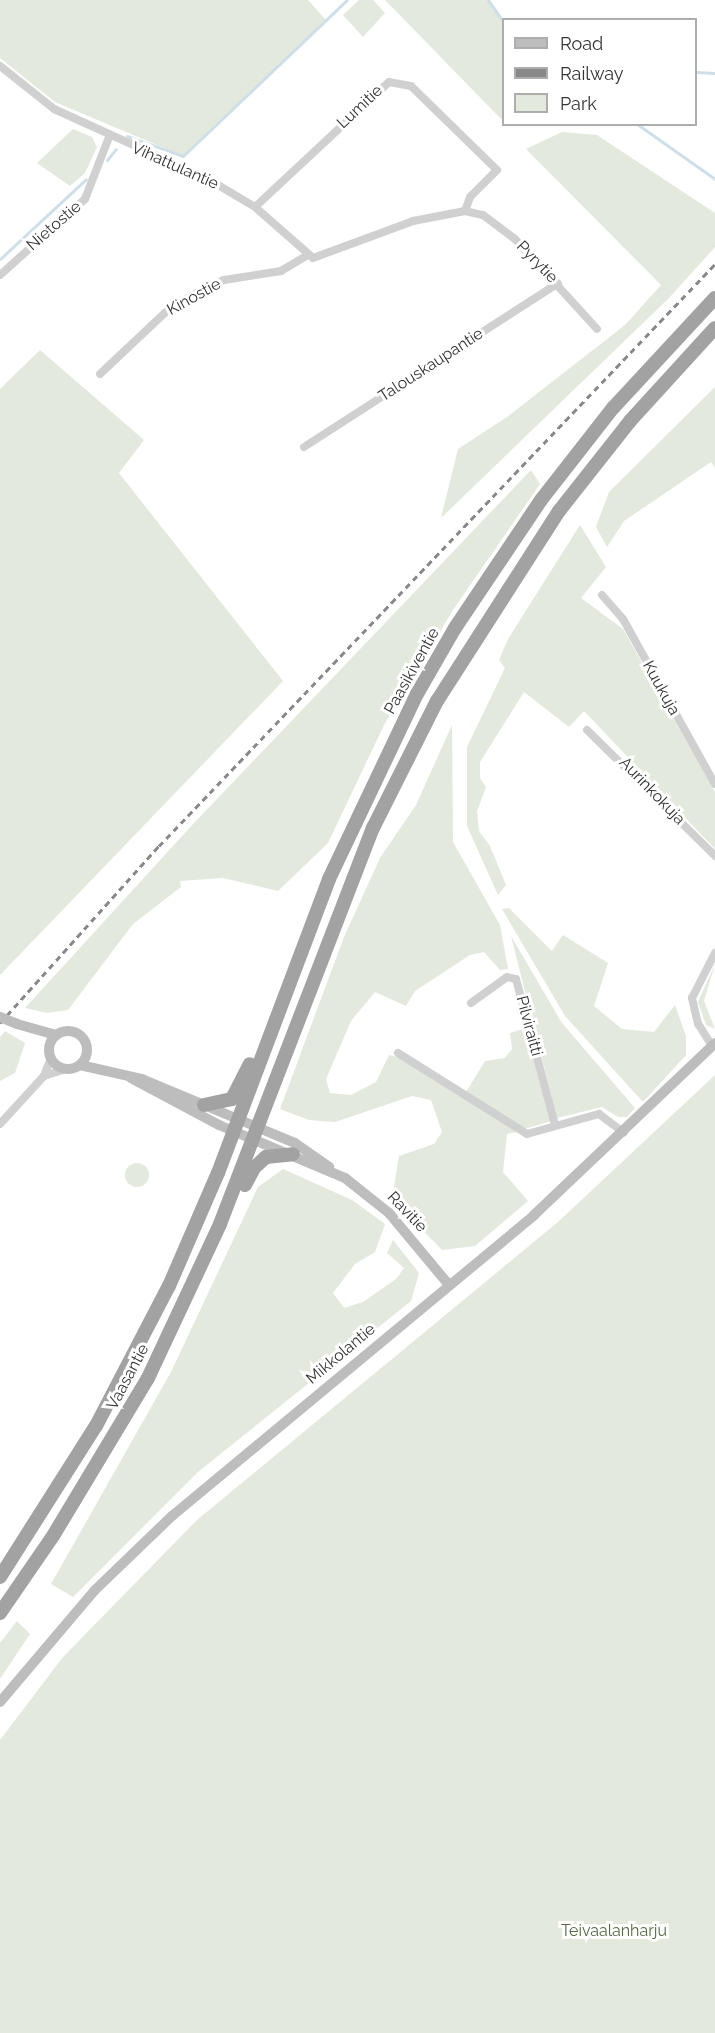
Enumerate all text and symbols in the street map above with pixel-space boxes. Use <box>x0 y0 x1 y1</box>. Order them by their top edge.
legend <box>502 18 697 126</box>
text: Road <box>560 33 603 54</box>
text: Railway <box>560 63 624 84</box>
street label: Lumitie <box>333 81 387 133</box>
text: Park <box>560 93 597 114</box>
street label: Vihattulantie <box>129 138 221 194</box>
street label: Nietostie <box>23 197 85 255</box>
street label: Pyrytie <box>512 237 562 287</box>
street label: Kinostie <box>164 274 224 320</box>
street label: Talouskaupantie <box>375 324 487 406</box>
street label: Paasikiventie <box>380 625 444 717</box>
street label: Kuukuja <box>638 657 684 719</box>
street label: Aurinkokuja <box>615 753 689 829</box>
street label: Pilviraitti <box>512 994 546 1058</box>
street label: Ravitie <box>383 1188 431 1236</box>
street label: Mikkolantie <box>303 1320 379 1388</box>
street label: Vaasantie <box>103 1341 153 1413</box>
park label: Teivaalanharju <box>561 1921 667 1941</box>

